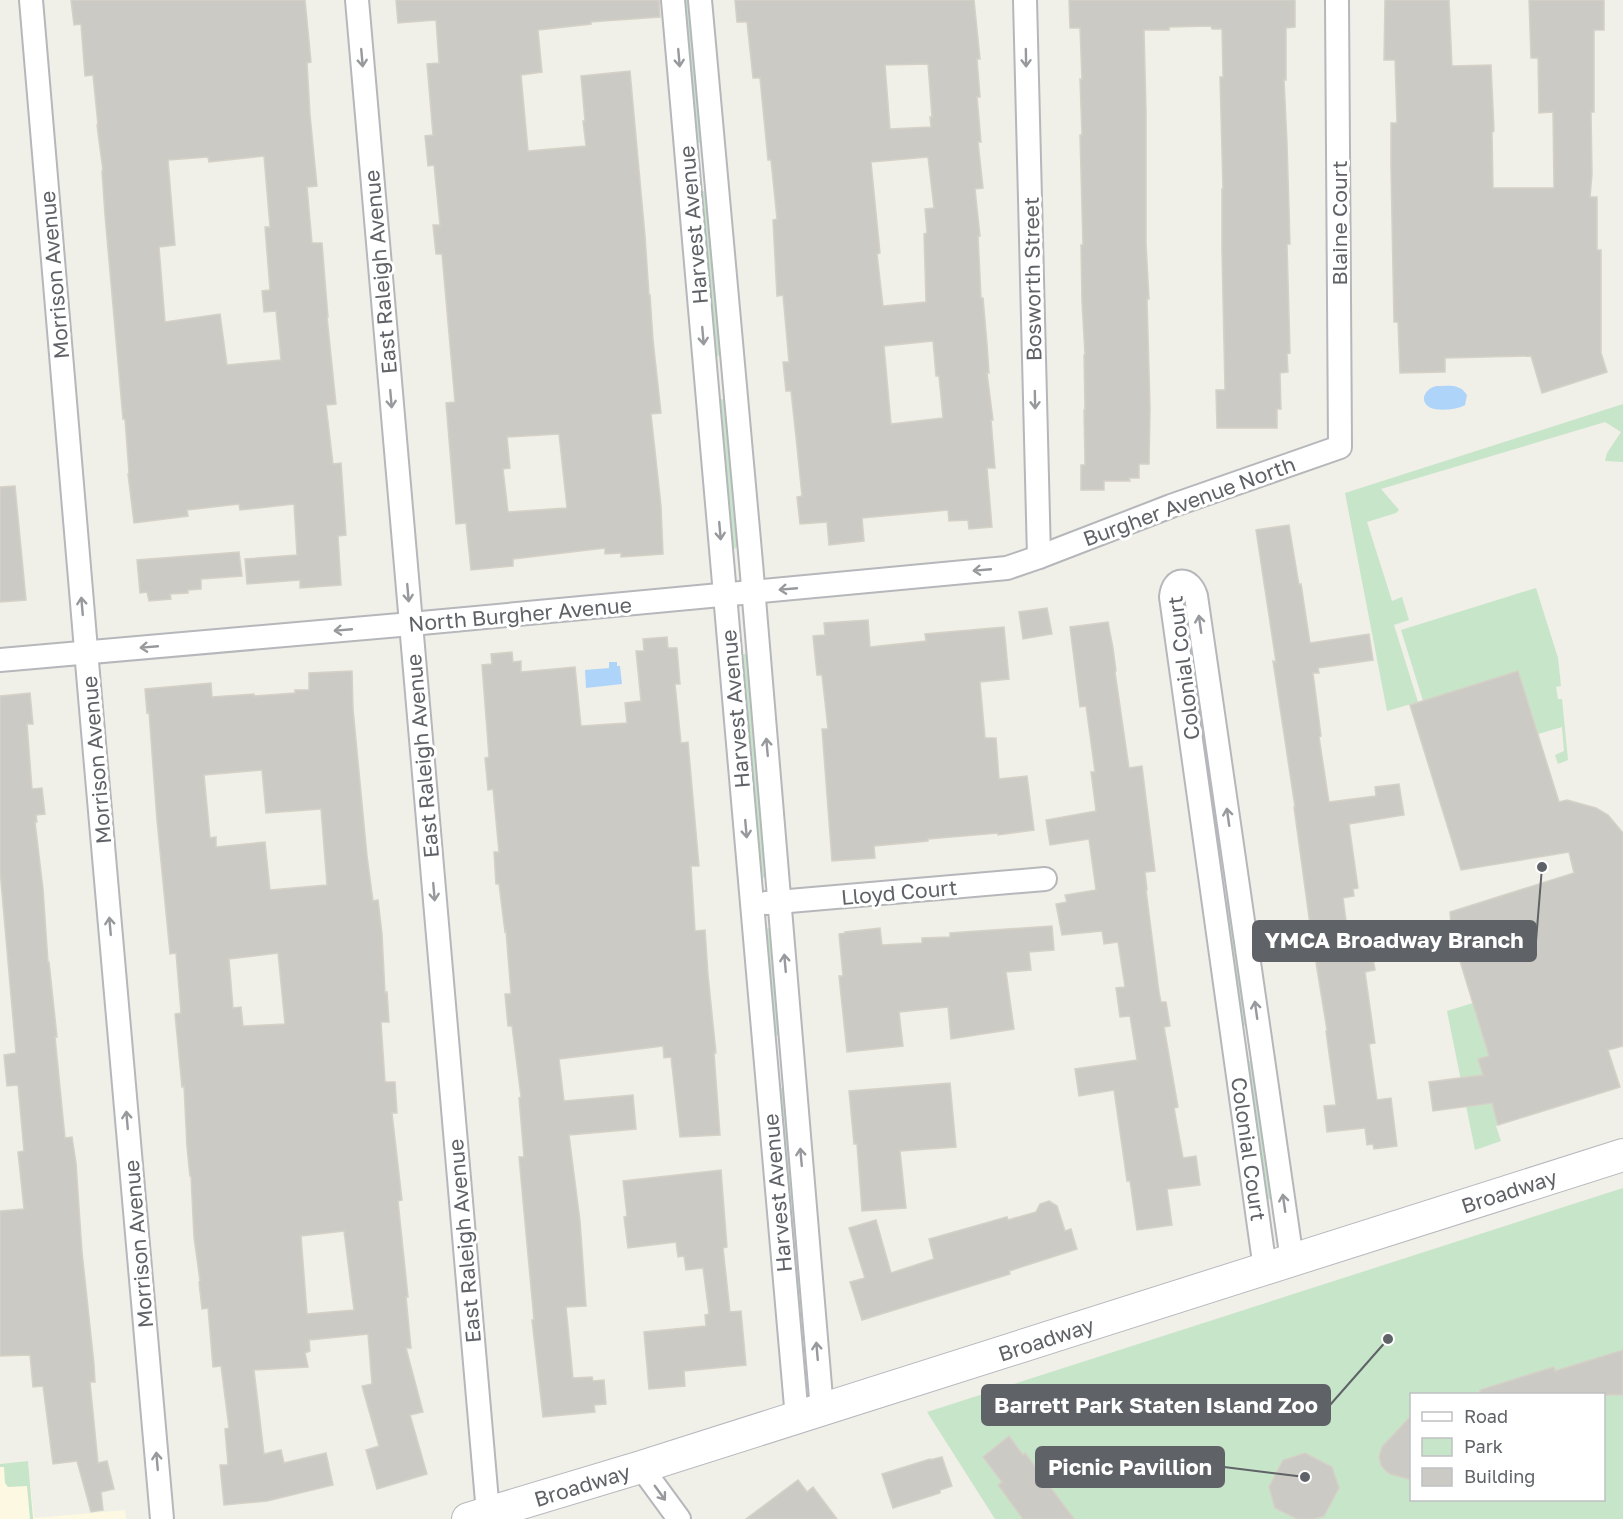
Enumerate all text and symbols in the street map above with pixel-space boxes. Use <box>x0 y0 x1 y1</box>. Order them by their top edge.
one-way arrow <box>357 48 368 68</box>
one-way arrow <box>673 48 684 68</box>
one-way arrow <box>1021 48 1032 68</box>
street label: Harvest Avenue <box>673 145 713 305</box>
street label: Blaine Court <box>1326 160 1352 286</box>
street label: East Raleigh Avenue <box>358 169 402 375</box>
street label: Morrison Avenue <box>34 190 74 360</box>
street label: Bosworth Street <box>1018 197 1046 361</box>
one-way arrow <box>698 326 709 346</box>
one-way arrow <box>386 389 397 408</box>
one-way arrow <box>1029 390 1041 410</box>
street label: Burgher Avenue North <box>1079 450 1299 552</box>
one-way arrow <box>714 520 725 540</box>
one-way arrow <box>973 565 993 576</box>
one-way arrow <box>403 583 414 603</box>
one-way arrow <box>779 584 799 595</box>
street label: North Burgher Avenue <box>407 591 633 637</box>
street label: Colonial Court <box>1161 594 1205 742</box>
one-way arrow <box>76 597 87 616</box>
one-way arrow <box>1195 614 1206 634</box>
one-way arrow <box>334 625 354 636</box>
street label: Harvest Avenue <box>715 629 755 789</box>
one-way arrow <box>139 642 159 653</box>
street label: East Raleigh Avenue <box>400 653 444 859</box>
street label: Morrison Avenue <box>76 675 116 845</box>
one-way arrow <box>761 738 772 758</box>
one-way arrow <box>1222 807 1233 827</box>
one-way arrow <box>740 819 751 839</box>
street label: Lloyd Court <box>840 874 958 910</box>
one-way arrow <box>429 882 440 902</box>
one-way arrow <box>104 916 115 936</box>
callout: YMCA Broadway Branch <box>1253 921 1536 961</box>
text: YMCA Broadway Branch <box>1264 926 1524 953</box>
one-way arrow <box>779 953 790 973</box>
one-way arrow <box>1251 1000 1262 1020</box>
street label: Colonial Court <box>1226 1075 1272 1223</box>
one-way arrow <box>121 1111 132 1131</box>
street label: Harvest Avenue <box>757 1113 797 1273</box>
street label: East Raleigh Avenue <box>442 1138 486 1344</box>
one-way arrow <box>795 1148 806 1167</box>
street label: Morrison Avenue <box>118 1159 158 1329</box>
street label: Broadway <box>1458 1163 1560 1219</box>
one-way arrow <box>1278 1193 1289 1213</box>
street label: Broadway <box>995 1311 1097 1367</box>
one-way arrow <box>811 1342 822 1362</box>
callout: Barrett Park Staten Island Zoo <box>982 1385 1330 1425</box>
text: Barrett Park Staten Island Zoo <box>994 1391 1318 1418</box>
legend <box>1410 1393 1605 1501</box>
text: Road <box>1464 1405 1508 1427</box>
text: Park <box>1464 1435 1503 1457</box>
callout: Picnic Pavillion <box>1036 1447 1224 1487</box>
one-way arrow <box>151 1451 162 1471</box>
text: Picnic Pavillion <box>1048 1453 1212 1480</box>
street label: Broadway <box>531 1458 633 1512</box>
text: Building <box>1464 1465 1535 1487</box>
one-way arrow <box>653 1485 666 1501</box>

